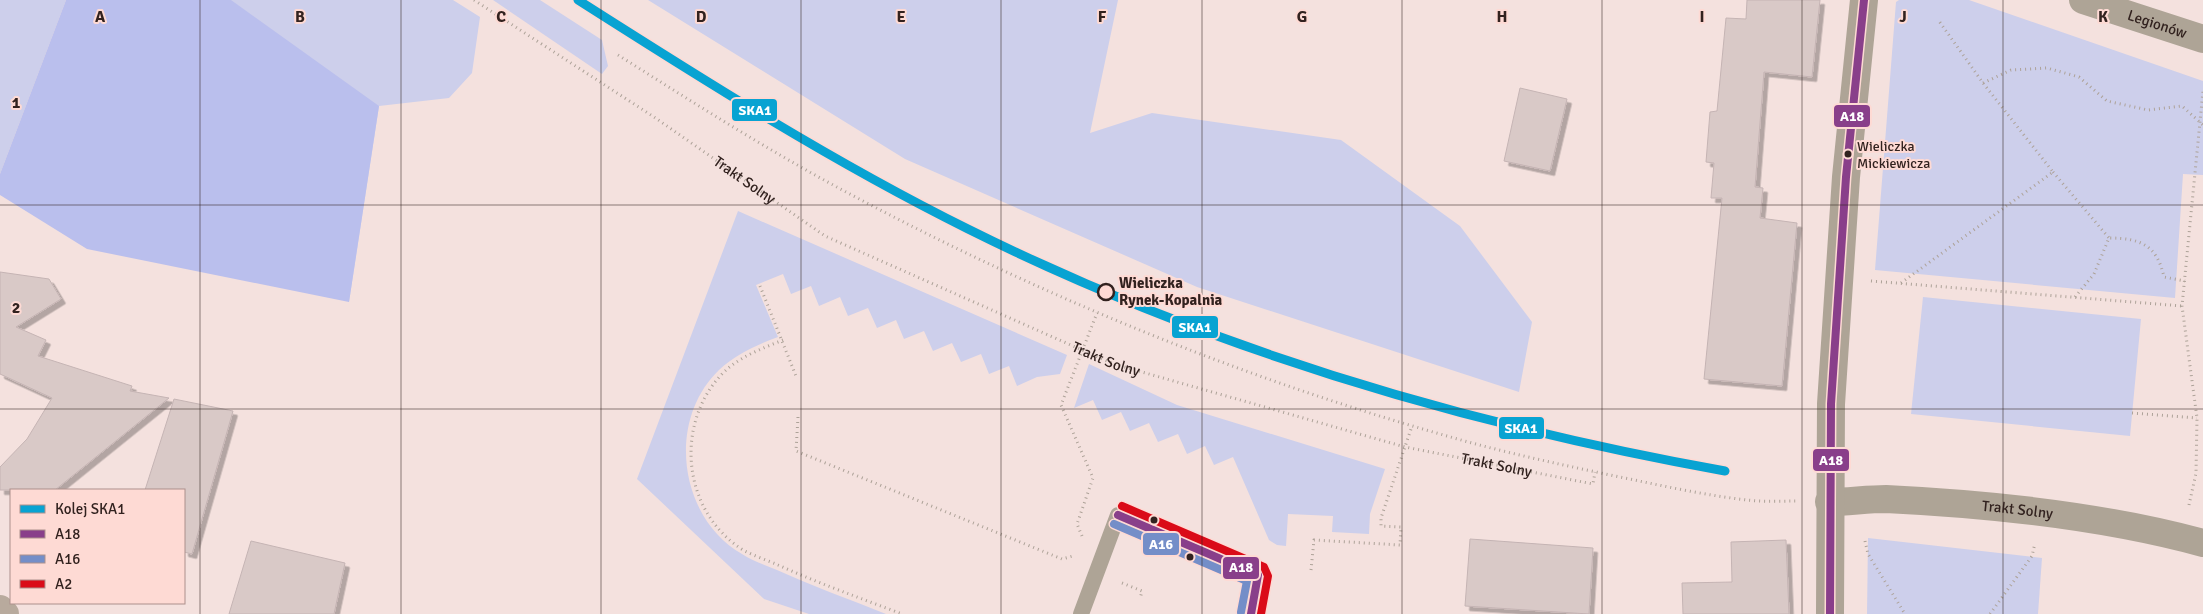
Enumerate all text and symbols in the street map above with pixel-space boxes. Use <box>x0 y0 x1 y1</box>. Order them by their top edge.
street label: Legionów <box>2125 6 2189 42</box>
text: A <box>95 7 106 27</box>
text: B <box>295 7 305 27</box>
text: C <box>496 7 506 27</box>
text: D <box>696 7 707 27</box>
text: E <box>896 7 906 27</box>
text: F <box>1098 7 1107 27</box>
text: G <box>1297 7 1307 27</box>
text: H <box>1497 7 1507 27</box>
text: I <box>1699 7 1705 27</box>
text: J <box>1899 7 1907 27</box>
text: K <box>2098 7 2108 27</box>
text: 1 <box>12 93 21 113</box>
line badge: SKA1 <box>731 98 778 122</box>
text: SKA1 <box>739 102 772 119</box>
line badge: A18 <box>1833 104 1871 128</box>
text: A18 <box>1840 108 1864 125</box>
place label: Wieliczka Mickiewicza <box>1857 138 1930 172</box>
marker: Wieliczka Mickiewicza <box>1843 149 1853 159</box>
street label: Trakt Solny <box>710 152 779 208</box>
place label: Wieliczka Rynek-Kopalnia <box>1119 274 1223 309</box>
marker: Wieliczka Rynek-Kopalnia <box>1097 283 1115 301</box>
text: 2 <box>12 298 20 318</box>
line badge: SKA1 <box>1171 315 1219 339</box>
text: SKA1 <box>1179 319 1212 336</box>
street label: Trakt Solny <box>1069 338 1142 380</box>
line badge: SKA1 <box>1498 416 1545 440</box>
text: SKA1 <box>1505 420 1538 437</box>
line badge: A18 <box>1812 448 1850 472</box>
street label: Trakt Solny <box>1460 449 1533 481</box>
text: A18 <box>1819 452 1843 469</box>
legend <box>10 489 185 604</box>
street label: Trakt Solny <box>1981 497 2054 523</box>
text: Kolej SKA1 <box>55 500 125 518</box>
unlabelled marker <box>1149 515 1159 525</box>
text: A18 <box>55 525 80 543</box>
line badge: A16 <box>1142 532 1180 556</box>
text: A16 <box>1149 536 1173 553</box>
text: A16 <box>55 550 80 568</box>
unlabelled marker <box>1185 552 1195 562</box>
line badge: A18 <box>1222 556 1260 580</box>
text: A18 <box>1229 559 1253 576</box>
text: A2 <box>55 575 72 593</box>

